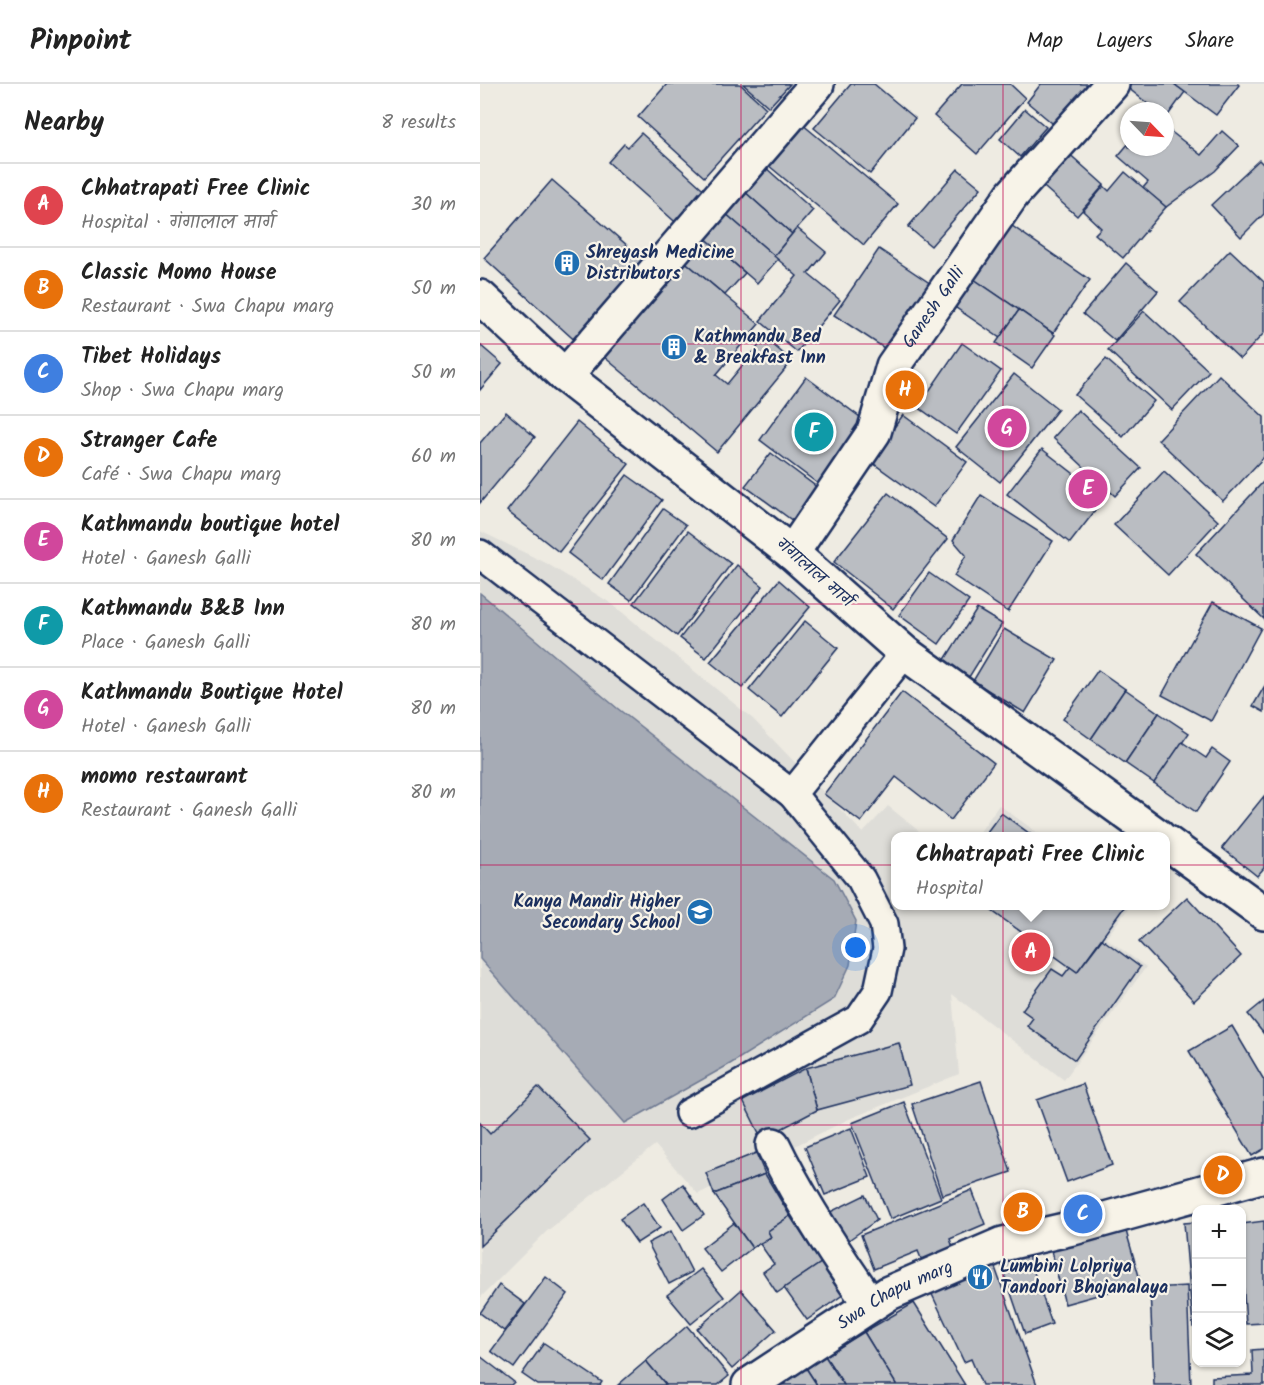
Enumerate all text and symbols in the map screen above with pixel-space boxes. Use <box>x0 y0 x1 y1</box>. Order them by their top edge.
text: Pinpoint <box>30 19 131 64</box>
text: Map <box>1026 25 1063 58</box>
text: Layers <box>1096 25 1152 58</box>
text: Share <box>1185 25 1234 58</box>
text: Nearby <box>24 102 104 144</box>
north arrow <box>1120 102 1174 156</box>
text: 8 results <box>381 107 456 139</box>
text: Chhatrapati Free Clinic <box>81 172 310 207</box>
text: A <box>37 189 50 221</box>
text: 30 m <box>411 189 456 221</box>
text: Hospital · गंगालाल मार्ग <box>81 207 275 239</box>
place label: Shreyash Medicine Distributors <box>586 239 735 289</box>
building icon: Shreyash Medicine Distributors <box>552 248 582 278</box>
text: Classic Momo House <box>81 256 276 291</box>
street label: Ganesh Galli <box>895 260 973 355</box>
text: B <box>37 273 50 305</box>
text: 50 m <box>411 273 456 305</box>
text: Restaurant · Swa Chapu marg <box>81 291 334 323</box>
place label: Kathmandu Bed & Breakfast Inn <box>694 323 826 373</box>
building icon: Kathmandu Bed & Breakfast Inn <box>659 332 689 362</box>
text: Tibet Holidays <box>81 340 221 375</box>
text: C <box>37 357 50 389</box>
text: 50 m <box>411 357 456 389</box>
pin: H <box>886 368 924 412</box>
text: Shop · Swa Chapu marg <box>81 375 284 407</box>
pin: G <box>988 406 1026 450</box>
pin: F <box>794 410 834 454</box>
text: Stranger Cafe <box>81 424 217 459</box>
text: D <box>37 441 50 473</box>
text: 60 m <box>411 441 456 473</box>
text: Café · Swa Chapu marg <box>81 459 282 491</box>
pin: E <box>1068 466 1108 512</box>
text: Kathmandu boutique hotel <box>81 508 339 543</box>
text: E <box>38 525 49 557</box>
text: 80 m <box>410 525 456 557</box>
street label: गंगालाल मार्ग <box>769 531 862 617</box>
text: Hotel · Ganesh Galli <box>81 543 251 575</box>
text: Kathmandu B&B Inn <box>81 592 285 627</box>
text: F <box>38 609 49 641</box>
text: 80 m <box>410 609 456 641</box>
text: Place · Ganesh Galli <box>81 627 250 659</box>
text: Kathmandu Boutique Hotel <box>81 676 343 711</box>
text: G <box>38 693 49 725</box>
text: 80 m <box>410 693 456 725</box>
text: Hotel · Ganesh Galli <box>81 711 251 743</box>
text: momo restaurant <box>81 760 248 795</box>
text: H <box>37 777 50 809</box>
text: 80 m <box>410 777 456 809</box>
text: Restaurant · Ganesh Galli <box>81 795 297 827</box>
popup <box>891 832 1170 910</box>
text: Chhatrapati Free Clinic <box>916 838 1145 873</box>
text: Hospital <box>916 873 983 905</box>
place label: Kanya Mandir Higher Secondary School <box>513 888 681 938</box>
school or university icon: Kanya Mandir Higher Secondary School <box>685 897 715 927</box>
pin: A <box>1012 930 1050 974</box>
your location <box>841 933 870 962</box>
pin: D <box>1204 1152 1242 1198</box>
pin: B <box>1004 1190 1042 1234</box>
pin: C <box>1064 1192 1102 1236</box>
map controls <box>1192 1205 1246 1367</box>
button: + <box>1192 1205 1246 1259</box>
street label: Swa Chapu marg <box>831 1253 958 1338</box>
place label: Lumbini Lolpriya Tandoori Bhojanalaya <box>1000 1253 1168 1303</box>
button: − <box>1192 1259 1246 1313</box>
restaurant icon: Lumbini Lolpriya Tandoori Bhojanalaya <box>965 1262 995 1292</box>
button: layers <box>1192 1313 1246 1367</box>

